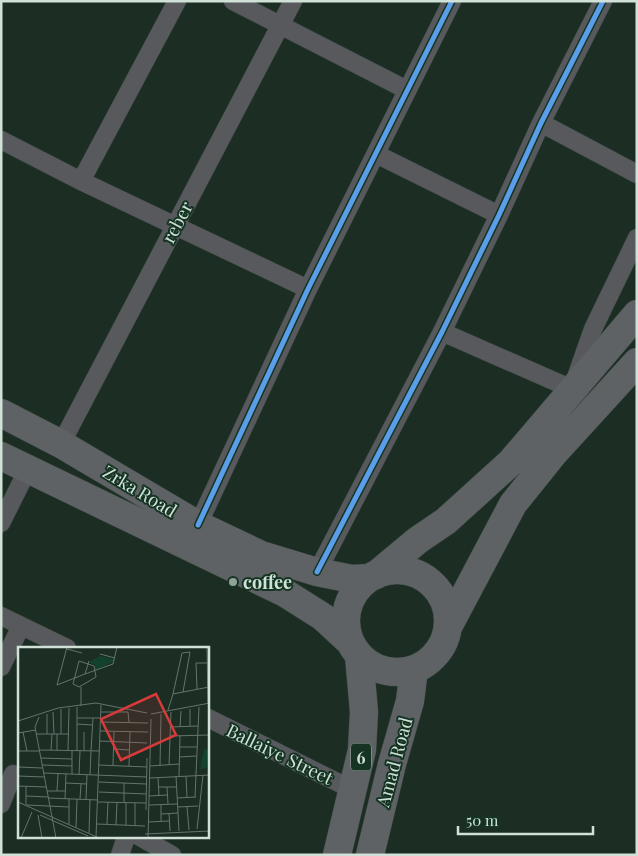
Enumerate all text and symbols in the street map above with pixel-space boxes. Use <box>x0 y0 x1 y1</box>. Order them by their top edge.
street label: reber <box>156 197 198 247</box>
street label: Zrka Road <box>99 460 182 523</box>
place label: coffee <box>243 570 292 594</box>
marker: coffee <box>227 576 239 588</box>
inset map <box>18 647 209 838</box>
street label: Amad Road <box>370 714 418 811</box>
street label: Ballaiye Street <box>223 718 338 790</box>
road number: 6 <box>351 744 371 770</box>
scale bar <box>458 804 593 836</box>
text: 50 m <box>466 810 499 830</box>

